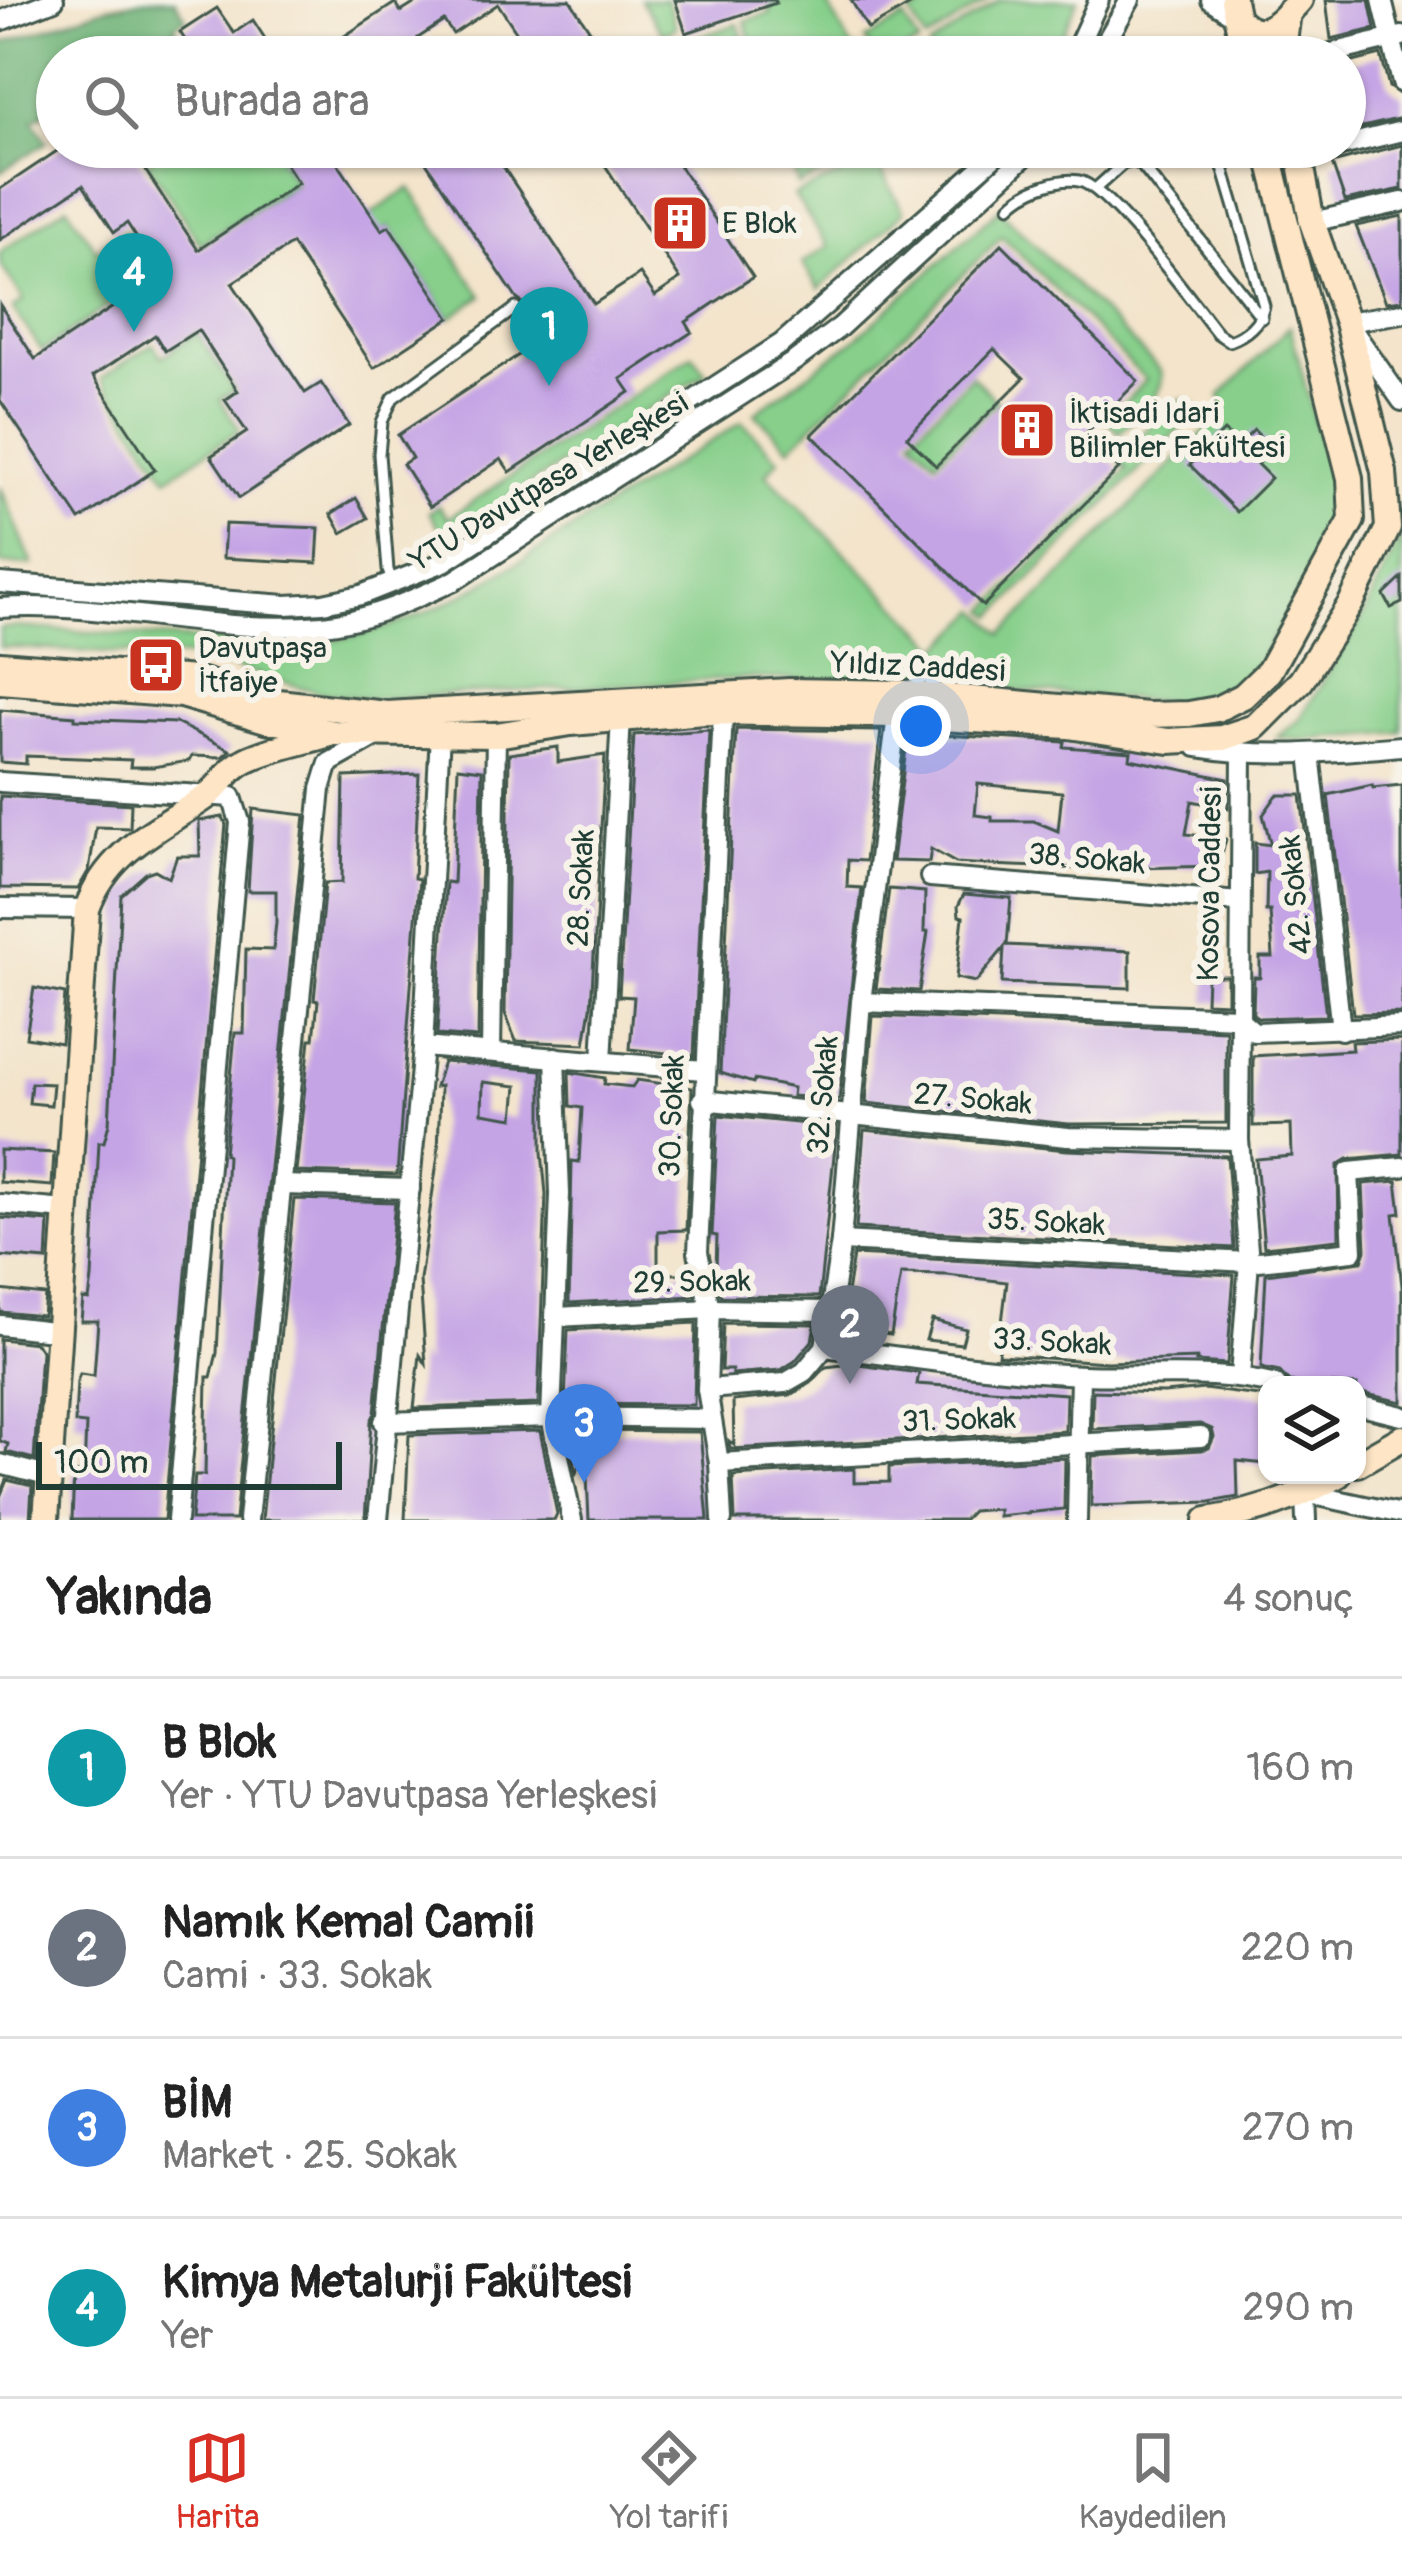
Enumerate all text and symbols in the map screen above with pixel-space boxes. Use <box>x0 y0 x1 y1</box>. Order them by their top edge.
search box <box>36 36 1366 168</box>
icon: search <box>78 69 144 135</box>
text: Burada ara <box>174 74 370 130</box>
building icon: E Blok <box>649 192 711 254</box>
place label: E Blok <box>722 205 797 242</box>
pin: 4 <box>95 233 173 332</box>
pin: 1 <box>510 287 588 386</box>
street label: YTU Davutpasa Yerleşkesi <box>402 384 695 580</box>
place label: İktisadi Idari Bilimler Fakültesi <box>1069 395 1285 466</box>
building icon: İktisadi Idari Bilimler Fakültesi <box>996 399 1058 461</box>
place label: Davutpaşa İtfaiye <box>198 630 327 701</box>
bus stop icon: Davutpaşa İtfaiye <box>125 634 187 696</box>
street label: Yıldız Caddesi <box>829 644 1006 690</box>
your location <box>891 696 951 756</box>
street label: Kosova Caddesi <box>1190 786 1230 982</box>
street label: 28. Sokak <box>559 828 603 948</box>
street label: 42. Sokak <box>1271 833 1321 957</box>
street label: 38. Sokak <box>1027 835 1148 883</box>
street label: 32. Sokak <box>799 1034 847 1156</box>
street label: 30. Sokak <box>651 1053 693 1178</box>
street label: 27. Sokak <box>912 1075 1034 1123</box>
street label: 35. Sokak <box>986 1200 1107 1244</box>
street label: 29. Sokak <box>633 1262 752 1302</box>
pin: 2 <box>811 1285 889 1384</box>
street label: 33. Sokak <box>992 1320 1113 1364</box>
map controls <box>1258 1376 1366 1484</box>
button: layers <box>1258 1376 1366 1484</box>
pin: 3 <box>545 1384 623 1483</box>
street label: 31. Sokak <box>901 1400 1017 1440</box>
scale bar <box>36 1436 342 1489</box>
text: 100 m <box>54 1442 148 1483</box>
text: Yakında <box>48 1566 212 1630</box>
text: 4 sonuç <box>1223 1574 1354 1623</box>
text: B Blok <box>162 1715 276 1771</box>
text: 1 <box>79 1743 95 1792</box>
text: 160 m <box>1246 1743 1354 1792</box>
text: Yer · YTU Davutpasa Yerleşkesi <box>162 1771 657 1820</box>
text: Namık Kemal Camii <box>162 1895 533 1951</box>
text: 2 <box>76 1923 98 1972</box>
text: 220 m <box>1241 1923 1354 1972</box>
text: Cami · 33. Sokak <box>162 1951 432 2000</box>
text: BİM <box>162 2075 233 2131</box>
text: 3 <box>76 2103 98 2152</box>
text: 270 m <box>1242 2103 1354 2152</box>
text: Market · 25. Sokak <box>162 2131 457 2180</box>
text: Kimya Metalurji Fakültesi <box>162 2255 632 2311</box>
text: 4 <box>76 2283 98 2332</box>
text: 290 m <box>1242 2283 1354 2332</box>
text: Yer <box>162 2311 214 2360</box>
tab: Harita <box>175 2425 260 2538</box>
tab: Yol tarifi <box>610 2425 728 2538</box>
tab: Kaydedilen <box>1079 2425 1227 2538</box>

